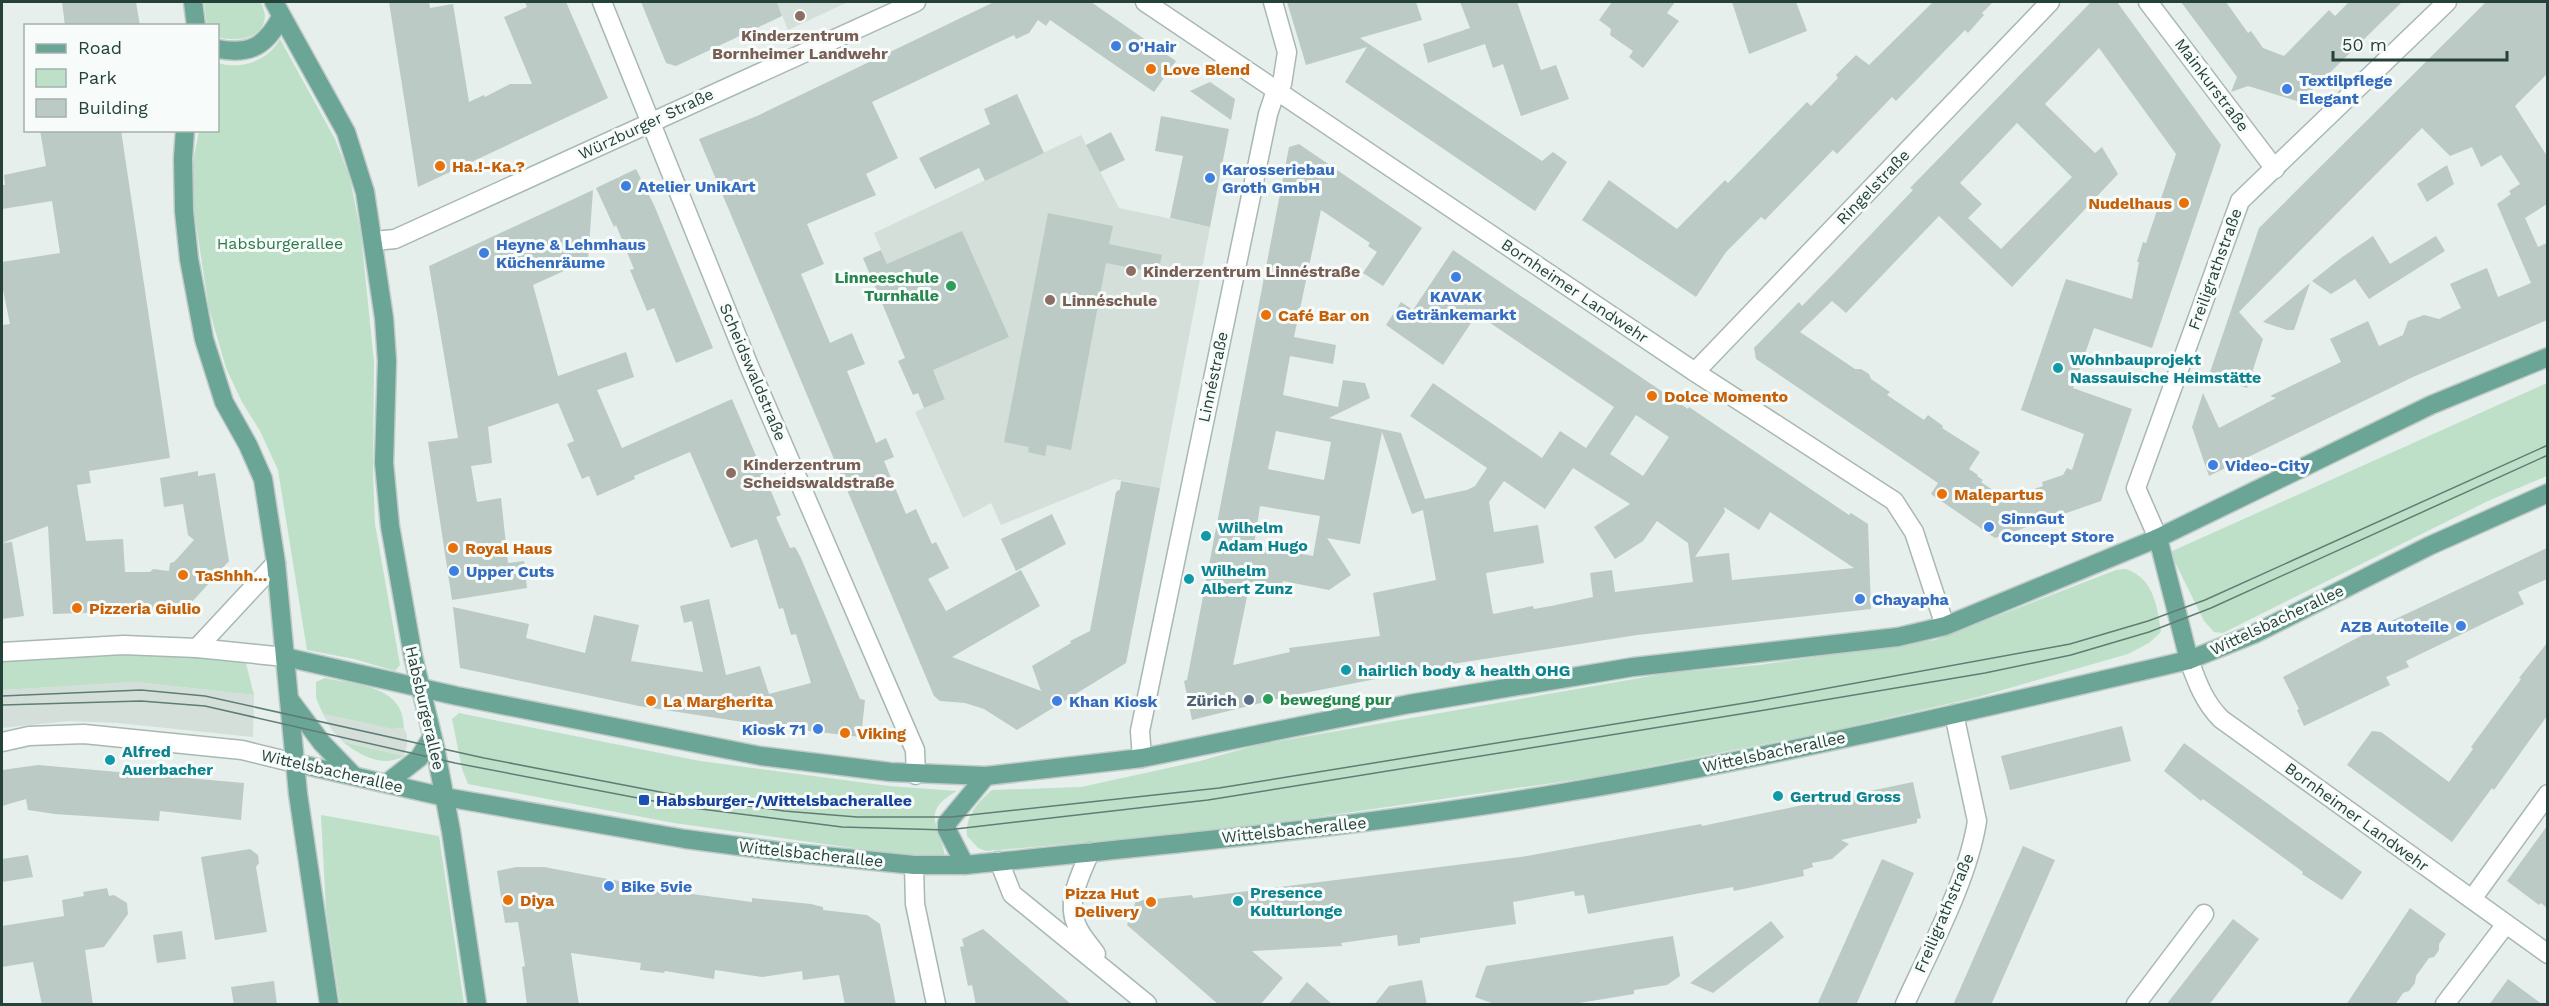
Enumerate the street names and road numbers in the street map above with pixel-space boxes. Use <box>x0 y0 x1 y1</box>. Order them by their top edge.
street label: Mainkurstraße <box>2171 35 2253 135</box>
street label: Würzburger Straße <box>575 84 717 164</box>
street label: Ringelstraße <box>1832 146 1914 228</box>
street label: Freiligrathstraße <box>2184 206 2246 332</box>
street label: Bornheimer Landwehr <box>1498 235 1653 348</box>
street label: Scheidswaldstraße <box>715 300 791 444</box>
street label: Linnéstraße <box>1194 330 1232 424</box>
street label: Wittelsbacherallee <box>2207 581 2347 659</box>
street label: Habsburgerallee <box>402 644 448 772</box>
street label: Wittelsbacherallee <box>1701 728 1847 776</box>
street label: Wittelsbacherallee <box>259 745 405 797</box>
street label: Bornheimer Landwehr <box>2281 758 2433 876</box>
street label: Wittelsbacherallee <box>1221 813 1367 847</box>
street label: Wittelsbacherallee <box>738 837 884 871</box>
street label: Freiligrathstraße <box>1910 850 1978 976</box>

